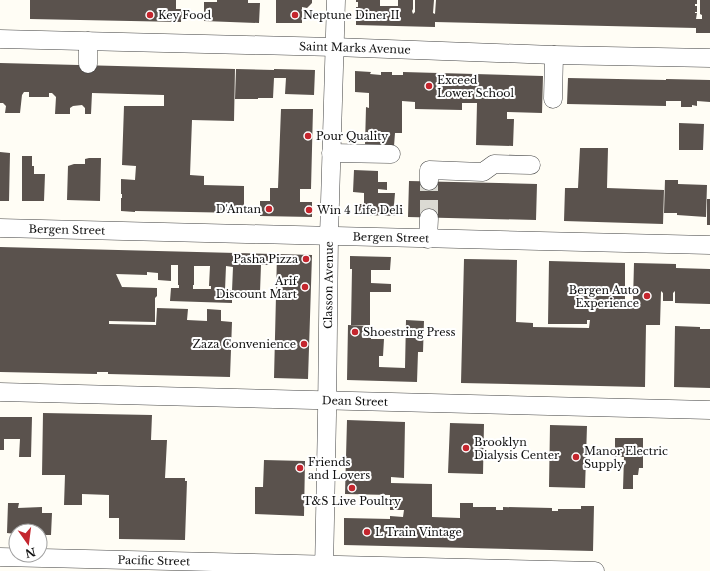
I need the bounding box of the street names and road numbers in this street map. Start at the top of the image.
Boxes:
street label: Saint Marks Avenue [299,39,411,57]
street label: Bergen Street [28,222,106,238]
street label: Bergen Street [352,229,430,245]
street label: Classon Avenue [321,241,336,329]
street label: Dean Street [322,393,389,409]
street label: Pacific Street [117,553,191,568]

